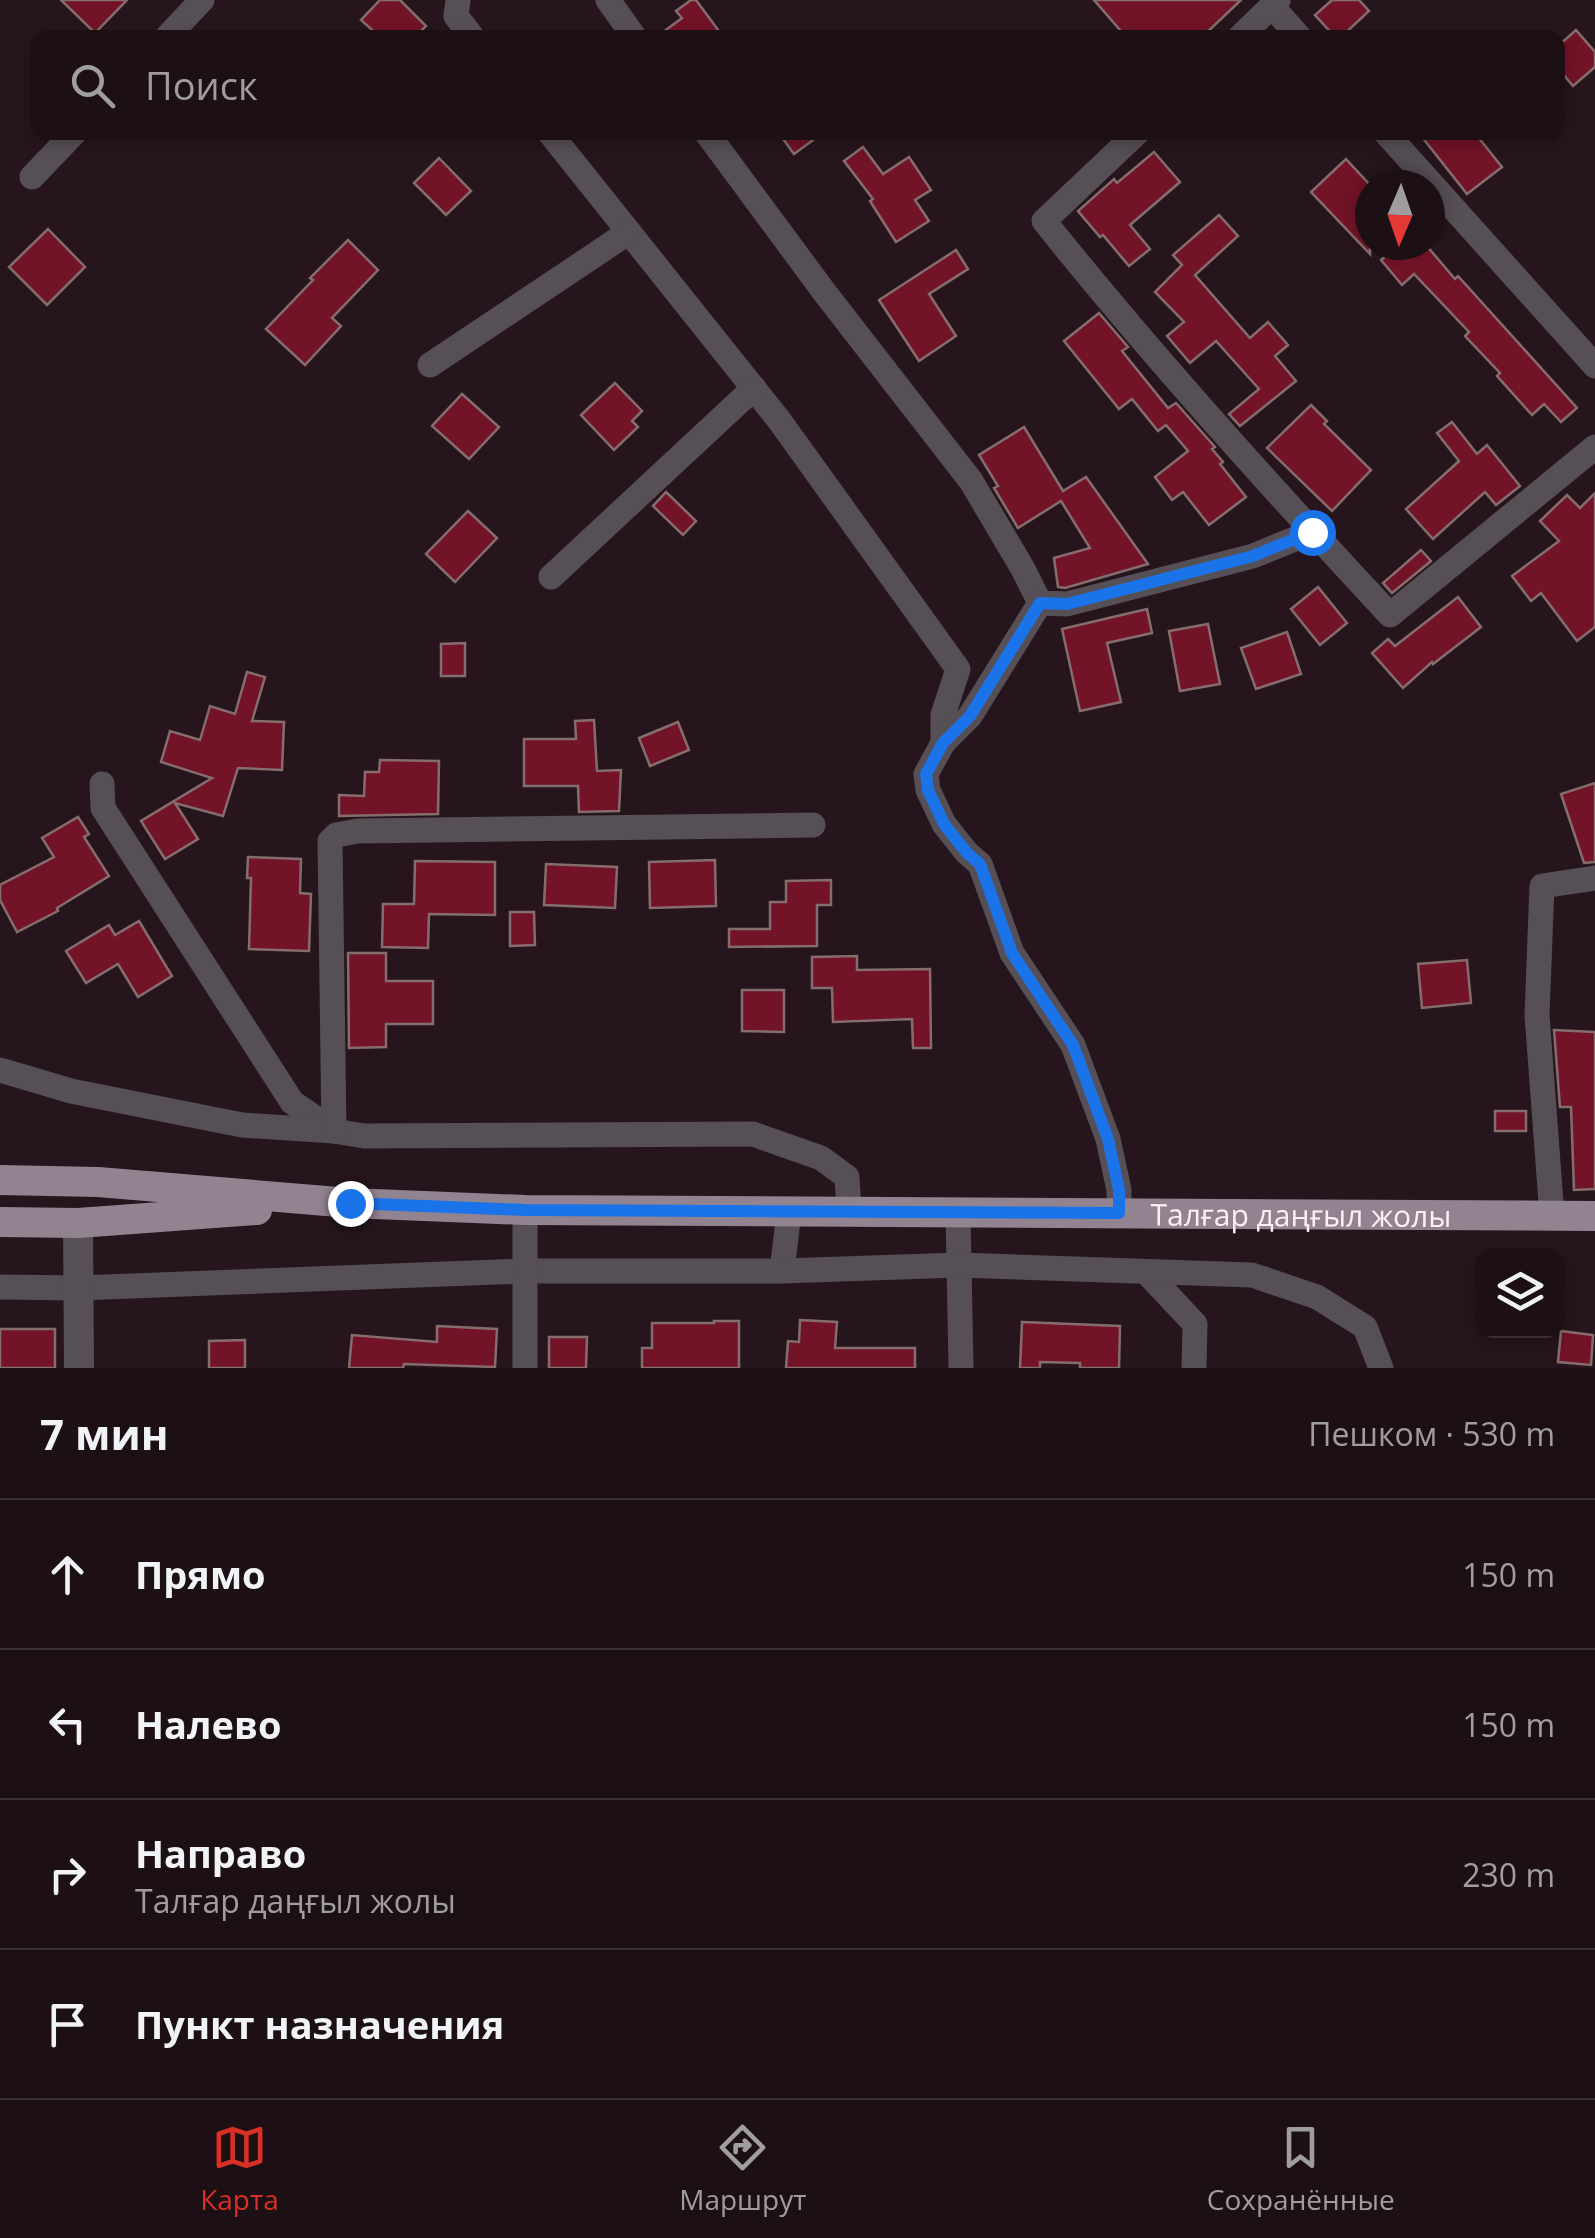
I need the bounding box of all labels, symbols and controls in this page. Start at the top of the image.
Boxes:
search box [30,30,1565,140]
icon: search [65,58,120,113]
text: Поиск [145,59,258,111]
north arrow [1355,170,1445,260]
route start [1290,510,1336,556]
route end [328,1181,374,1227]
street label: Талғар даңғыл жолы [1150,1193,1452,1236]
map controls [1475,1248,1565,1338]
button: layers [1475,1248,1565,1338]
text: 7 мин [40,1405,168,1462]
text: Пешком · 530 m [1308,1412,1555,1455]
icon: ahead [40,1547,95,1602]
text: Прямо [135,1548,266,1600]
text: 150 m [1462,1553,1555,1596]
icon: left [40,1697,95,1752]
text: Налево [135,1698,281,1750]
text: 150 m [1462,1703,1555,1746]
text: Направо [135,1827,306,1879]
icon: right [40,1847,95,1902]
text: 230 m [1462,1853,1555,1896]
text: Талғар даңғыл жолы [135,1879,456,1922]
icon: arrive [40,1997,95,2052]
text: Пункт назначения [135,1998,504,2050]
tab: Карта [200,2120,279,2218]
tab: Маршрут [679,2120,806,2218]
tab: Сохранённые [1207,2120,1395,2218]

